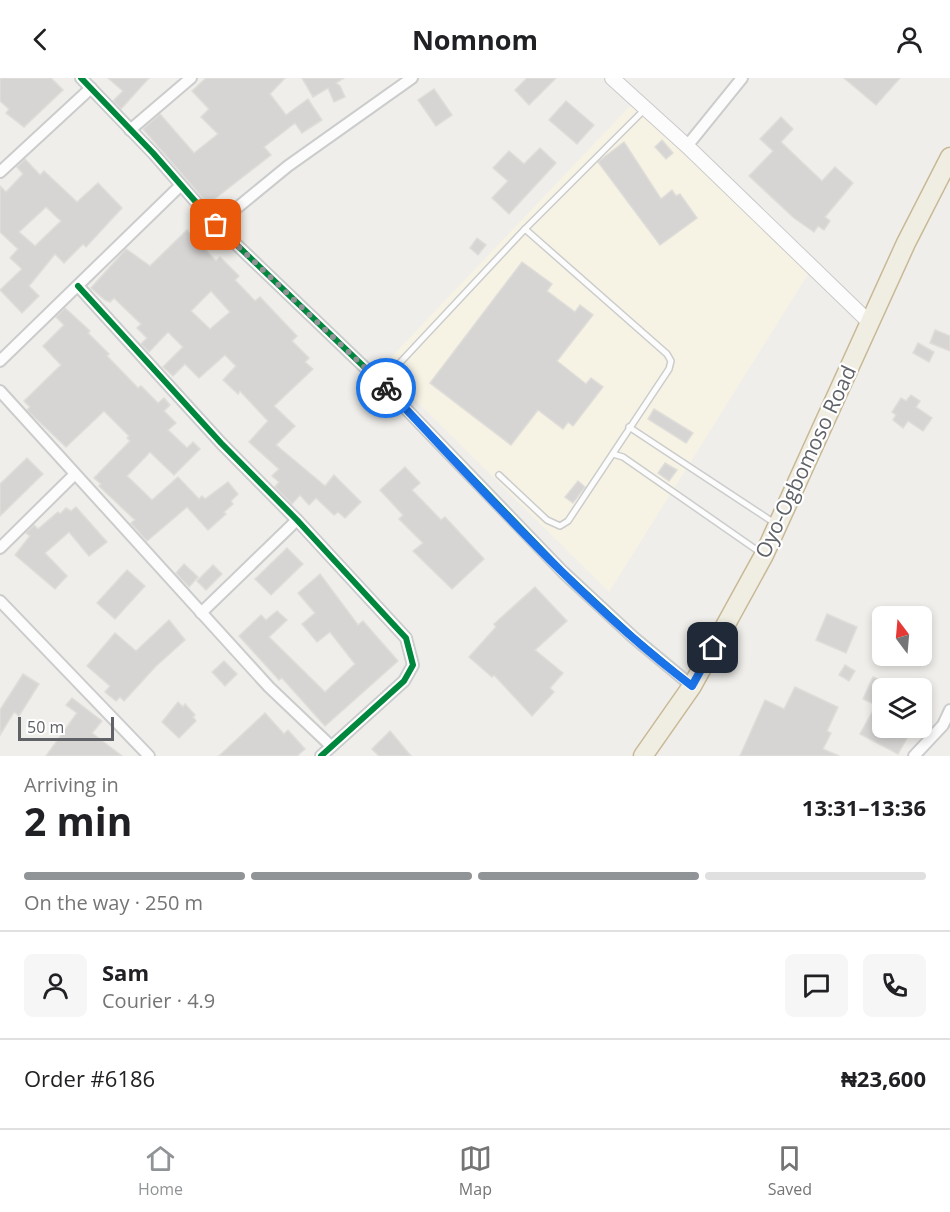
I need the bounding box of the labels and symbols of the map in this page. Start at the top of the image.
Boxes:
pin [190,199,241,250]
courier [356,358,416,418]
street label: Oyo-Ogbomoso Road [748,361,862,563]
north arrow [872,606,932,666]
pin [687,622,738,673]
scale bar [18,714,114,742]

